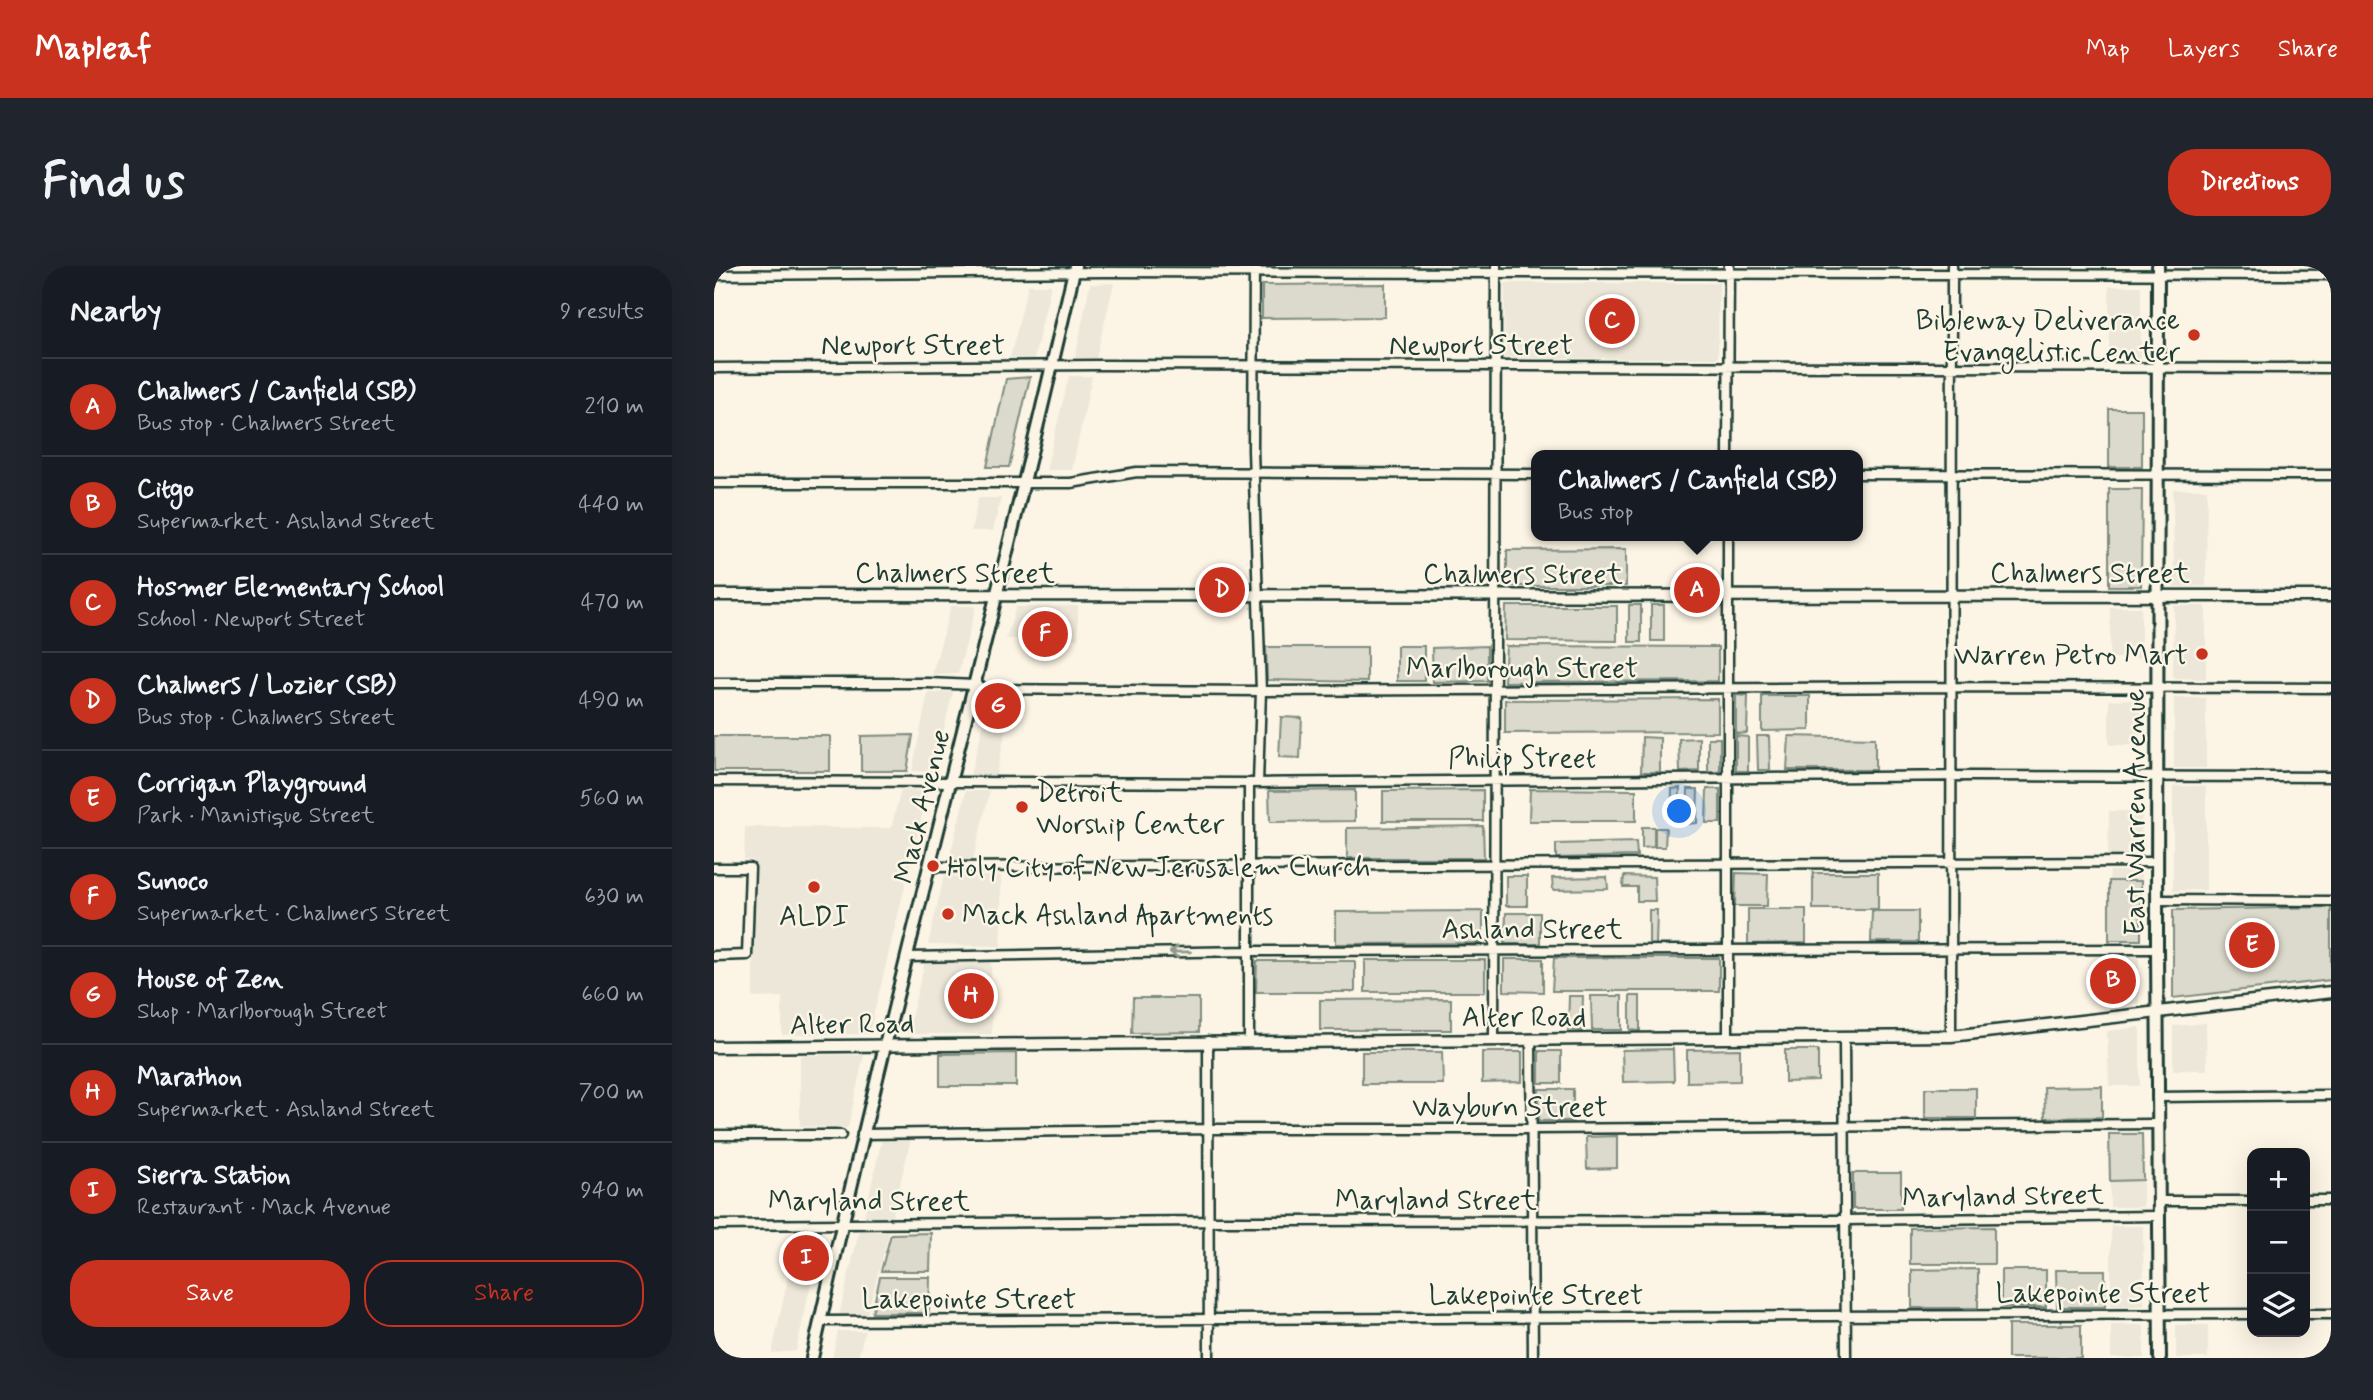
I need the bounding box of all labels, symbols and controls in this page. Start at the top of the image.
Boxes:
text: Mapleaf [35,27,151,71]
text: Map [2086,34,2130,65]
text: Layers [2168,34,2240,65]
text: Share [2278,34,2338,65]
button: Directions [2168,149,2331,216]
text: Find us [42,150,185,215]
text: Nearby [70,292,161,331]
pin: C [1589,295,1635,347]
text: 9 results [560,297,644,327]
place label: Bibleway Deliverance Evangelistic Center [1916,303,2180,374]
marker: Bibleway Deliverance Evangelistic Center [2186,327,2202,343]
street label: Newport Street [821,328,1005,365]
street label: Newport Street [1389,328,1573,365]
text: Chalmers / Canfield (SB) [137,375,416,409]
text: A [85,392,101,422]
text: 210 m [584,392,644,422]
text: Bus stop · Chalmers Street [137,409,395,439]
popup [1531,450,1863,541]
text: Chalmers / Canfield (SB) [1558,464,1836,498]
text: Citgo [137,473,194,507]
text: B [86,490,100,520]
text: 440 m [578,490,644,520]
text: Bus stop [1558,498,1634,528]
text: Supermarket · Ashland Street [137,507,435,537]
street label: Chalmers Street [855,556,1055,593]
street label: Chalmers Street [1990,556,2190,593]
street label: Chalmers Street [1423,557,1623,594]
pin: D [1199,564,1245,616]
pin: A [1674,564,1720,616]
text: Hosmer Elementary School [137,571,444,605]
text: C [85,588,101,618]
text: 470 m [581,588,644,618]
text: School · Newport Street [137,605,365,635]
pin: F [1022,608,1068,660]
place label: Warren Petro Mart [1955,638,2188,675]
marker: Warren Petro Mart [2194,646,2210,662]
street label: Marlborough Street [1406,651,1638,688]
text: Chalmers / Lozier (SB) [137,669,396,703]
pin: G [975,680,1021,732]
text: D [85,686,101,716]
text: 490 m [579,686,644,716]
street label: East Warren Avenue [2118,689,2155,935]
text: Bus stop · Chalmers Street [137,703,395,733]
street label: Mack Avenue [886,726,960,888]
street label: Philip Street [1448,741,1596,778]
text: Corrigan Playground [137,767,367,801]
place label: Detroit Worship Center [1036,775,1225,844]
text: E [86,784,100,814]
text: 560 m [579,784,644,814]
your location [1662,794,1696,828]
marker: Detroit Worship Center [1014,799,1030,815]
text: Park · Manistique Street [137,801,375,831]
place label: Holy City of New Jerusalem Church [947,850,1370,887]
marker: Holy City of New Jerusalem Church [925,858,941,874]
text: Sunoco [137,865,208,899]
marker: ALDI [806,879,822,895]
text: F [87,882,99,912]
text: 630 m [584,882,644,912]
place label: Mack Ashland Apartments [962,898,1273,938]
text: Supermarket · Chalmers Street [137,899,450,929]
place label: ALDI [779,899,849,936]
marker: Mack Ashland Apartments [940,906,956,922]
street label: Ashland Street [1441,912,1623,949]
pin: E [2229,919,2275,971]
one-way arrow [1169,946,1192,959]
pin: B [2090,955,2136,1007]
text: House of Zen [137,963,283,997]
pin: H [948,970,994,1022]
text: G [85,980,101,1010]
text: 660 m [581,980,644,1010]
text: Shop · Marlborough Street [137,997,388,1027]
street label: Alter Road [1462,1000,1586,1037]
street label: Alter Road [789,1006,915,1045]
text: Marathon [137,1061,242,1095]
text: H [85,1078,101,1108]
text: 700 m [579,1078,644,1108]
street label: Wayburn Street [1412,1090,1608,1127]
text: Supermarket · Ashland Street [137,1095,435,1125]
map controls [2247,1148,2310,1337]
button: + [2247,1148,2310,1211]
text: Sierra Station [137,1159,291,1193]
text: I [87,1176,99,1206]
text: 940 m [580,1176,644,1206]
street label: Maryland Street [1902,1177,2105,1218]
street label: Maryland Street [1335,1183,1538,1220]
street label: Maryland Street [768,1184,971,1221]
text: Restaurant · Mack Avenue [137,1193,391,1223]
button: − [2247,1211,2310,1274]
pin: I [783,1232,829,1284]
button: Save [70,1260,350,1327]
button: Share [364,1260,644,1327]
button: layers [2247,1274,2310,1337]
street label: Lakepointe Street [1996,1276,2210,1313]
street label: Lakepointe Street [1429,1278,1643,1315]
street label: Lakepointe Street [862,1282,1076,1319]

